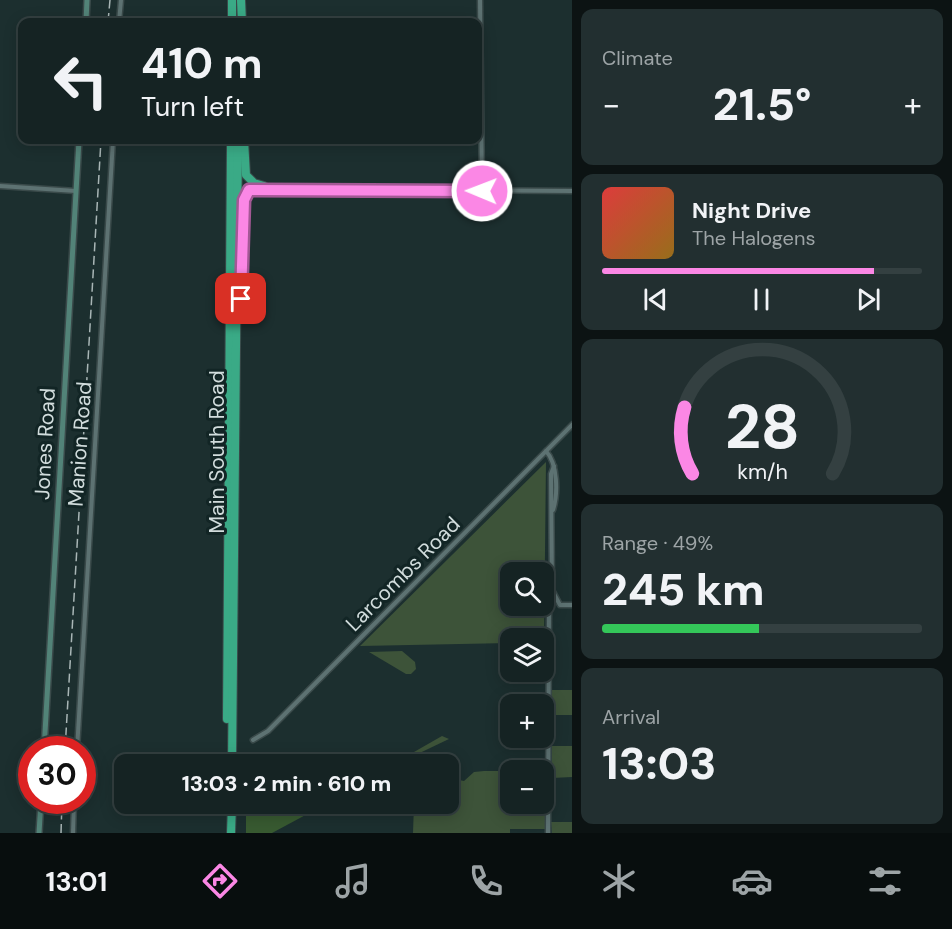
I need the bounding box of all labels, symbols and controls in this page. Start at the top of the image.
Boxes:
text: 410 m [141,36,263,91]
icon: left [42,42,120,120]
text: Climate [602,45,673,71]
text: 21.5° [713,75,811,134]
text: − [602,83,620,126]
text: + [904,83,922,126]
text: Turn left [141,89,244,124]
position arrow [450,159,514,223]
text: Night Drive [692,196,811,225]
text: The Halogens [692,225,815,251]
pin [215,273,266,324]
icon: arrive [224,282,257,315]
icon: previous [639,283,672,316]
icon: pause [745,283,778,316]
icon: next [852,283,885,316]
street label: Main South Road [203,370,231,534]
street label: Manion Road [62,381,98,507]
text: 28 [724,386,800,467]
street label: Jones Road [28,387,62,501]
text: km/h [737,458,787,486]
street label: Larcombs Road [340,511,466,637]
text: Range · 49% [602,530,713,556]
text: 245 km [602,560,765,619]
map controls [500,562,554,814]
button: search [500,562,554,616]
button: layers [500,628,554,682]
button: + [500,694,554,748]
text: Arrival [602,704,660,730]
text: 13:03 [602,734,716,793]
speed limit sign: 30 [18,736,96,814]
button: − [500,760,554,814]
text: 13:03 · 2 min · 610 m [182,769,391,798]
icon: directions [199,860,241,902]
icon: music [332,860,374,902]
icon: phone [465,860,507,902]
icon: climate [598,860,640,902]
icon: car [731,860,773,902]
icon: filters [864,860,906,902]
text: 13:01 [46,864,107,899]

